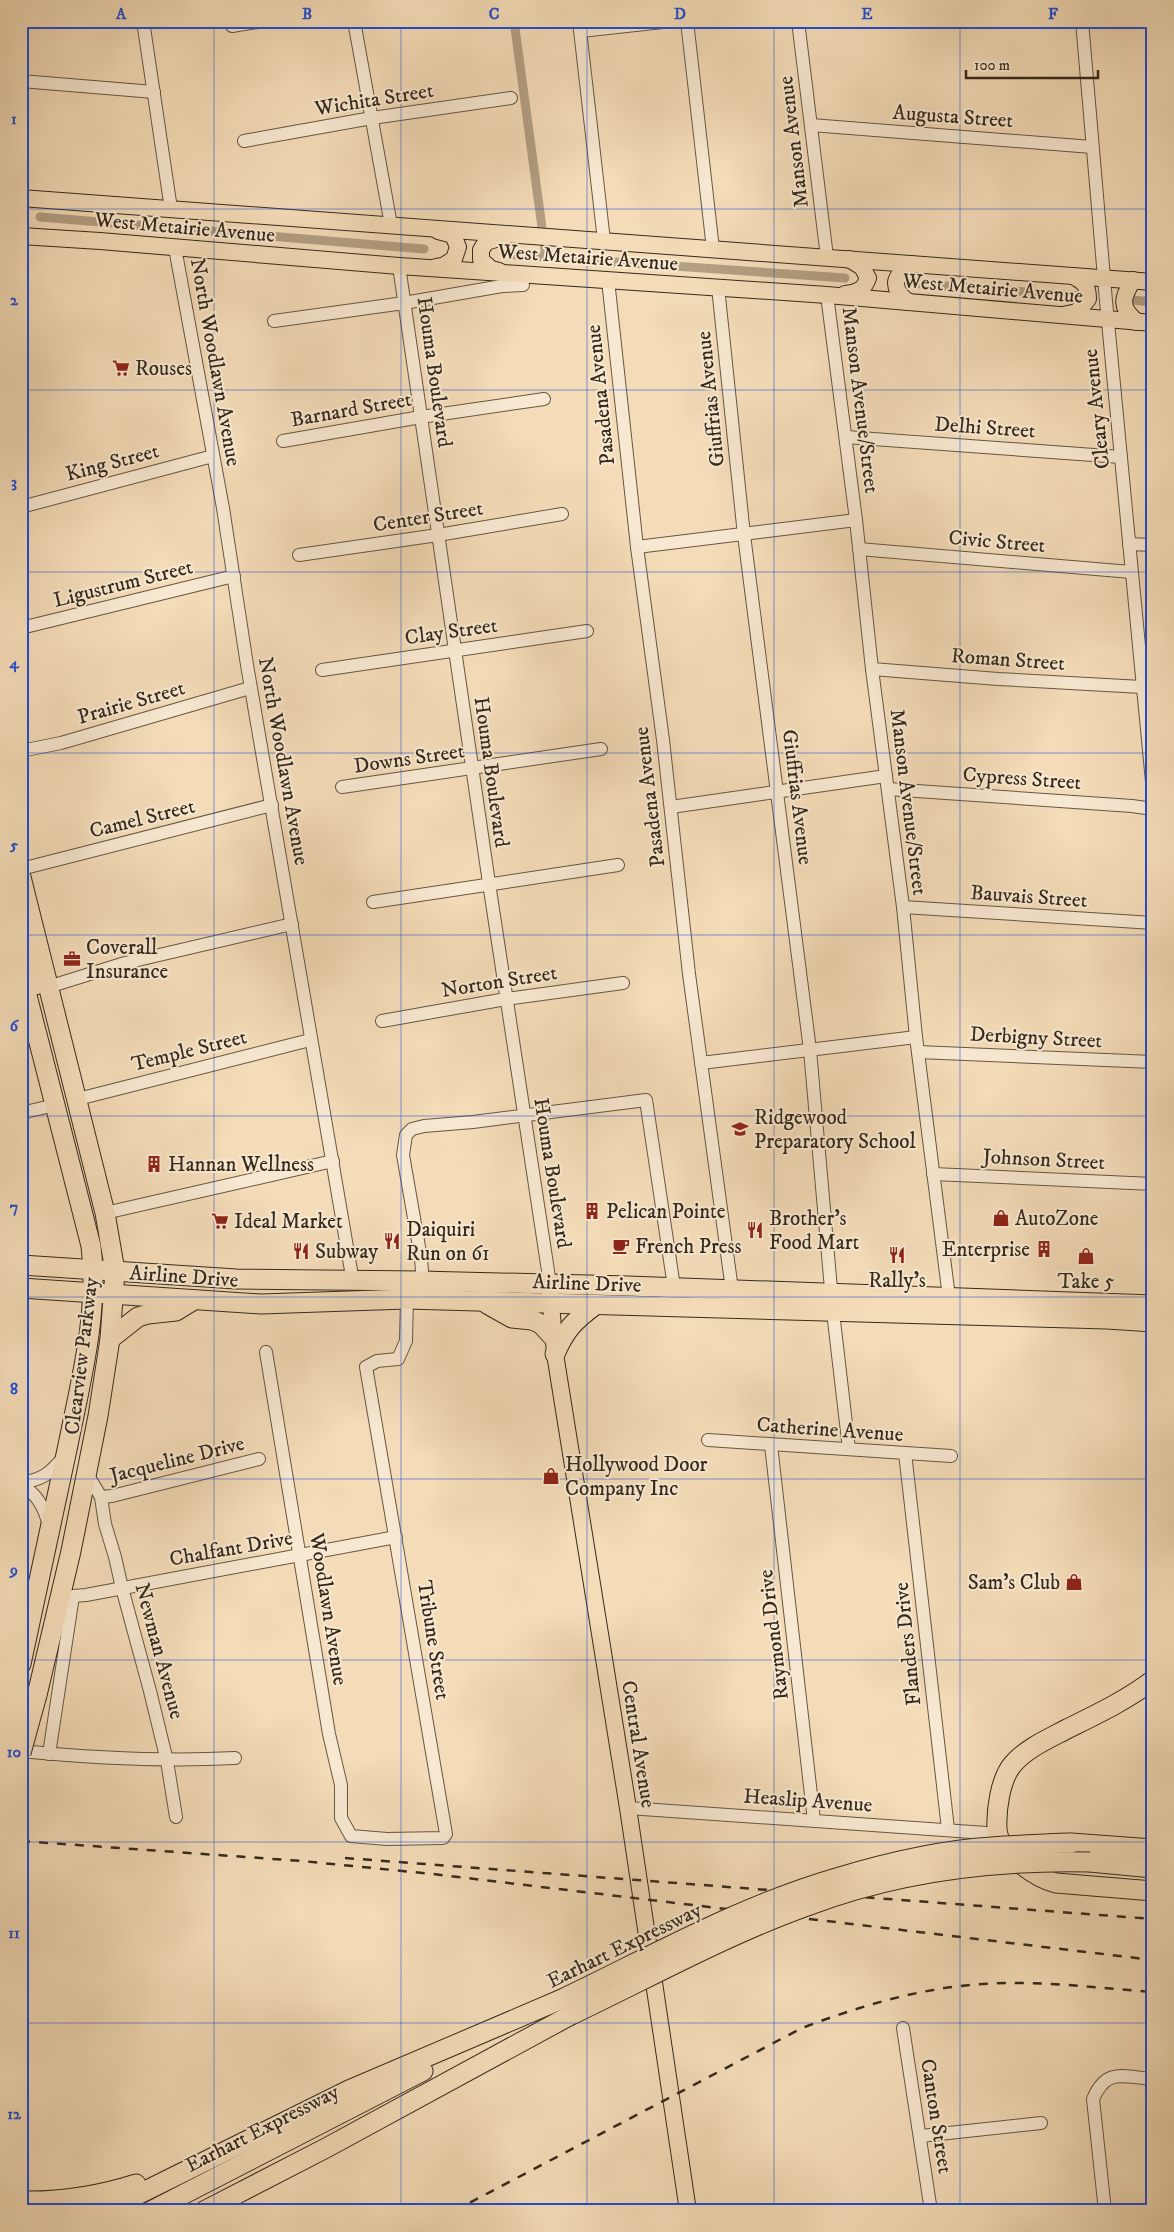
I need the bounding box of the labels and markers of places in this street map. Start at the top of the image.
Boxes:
place label: Rouses [135,356,192,382]
supermarket icon: Rouses [111,358,131,378]
place label: Coverall Insurance [86,935,168,985]
office icon: Coverall Insurance [62,949,82,969]
place label: Ridgewood Preparatory School [754,1105,916,1155]
school or university icon: Ridgewood Preparatory School [730,1119,750,1139]
place label: Hannan Wellness [168,1152,314,1178]
building icon: Hannan Wellness [144,1154,164,1174]
place label: Pelican Pointe [606,1199,726,1225]
building icon: Pelican Pointe [582,1201,602,1221]
place label: Brother's Food Mart [769,1206,860,1256]
place label: AutoZone [1015,1206,1099,1232]
shop icon: AutoZone [991,1208,1011,1228]
place label: Ideal Market [234,1209,343,1235]
supermarket icon: Ideal Market [210,1211,230,1231]
place label: Daiquiri Run on 61 [406,1217,490,1267]
restaurant icon: Brother's Food Mart [745,1220,765,1240]
restaurant icon: Daiquiri Run on 61 [382,1231,402,1251]
place label: French Press [635,1234,742,1260]
cafe icon: French Press [611,1236,631,1256]
place label: Enterprise [942,1237,1030,1263]
place label: Subway [315,1239,379,1265]
building icon: Enterprise [1034,1239,1054,1259]
restaurant icon: Subway [291,1241,311,1261]
restaurant icon: Rally's [887,1245,907,1265]
shop icon: Take 5 [1076,1246,1096,1266]
place label: Rally's [868,1268,926,1294]
place label: Take 5 [1058,1269,1114,1295]
place label: Hollywood Door Company Inc [565,1452,708,1502]
shop icon: Hollywood Door Company Inc [541,1466,561,1486]
place label: Sam's Club [968,1570,1060,1596]
shop icon: Sam's Club [1064,1572,1084,1592]

